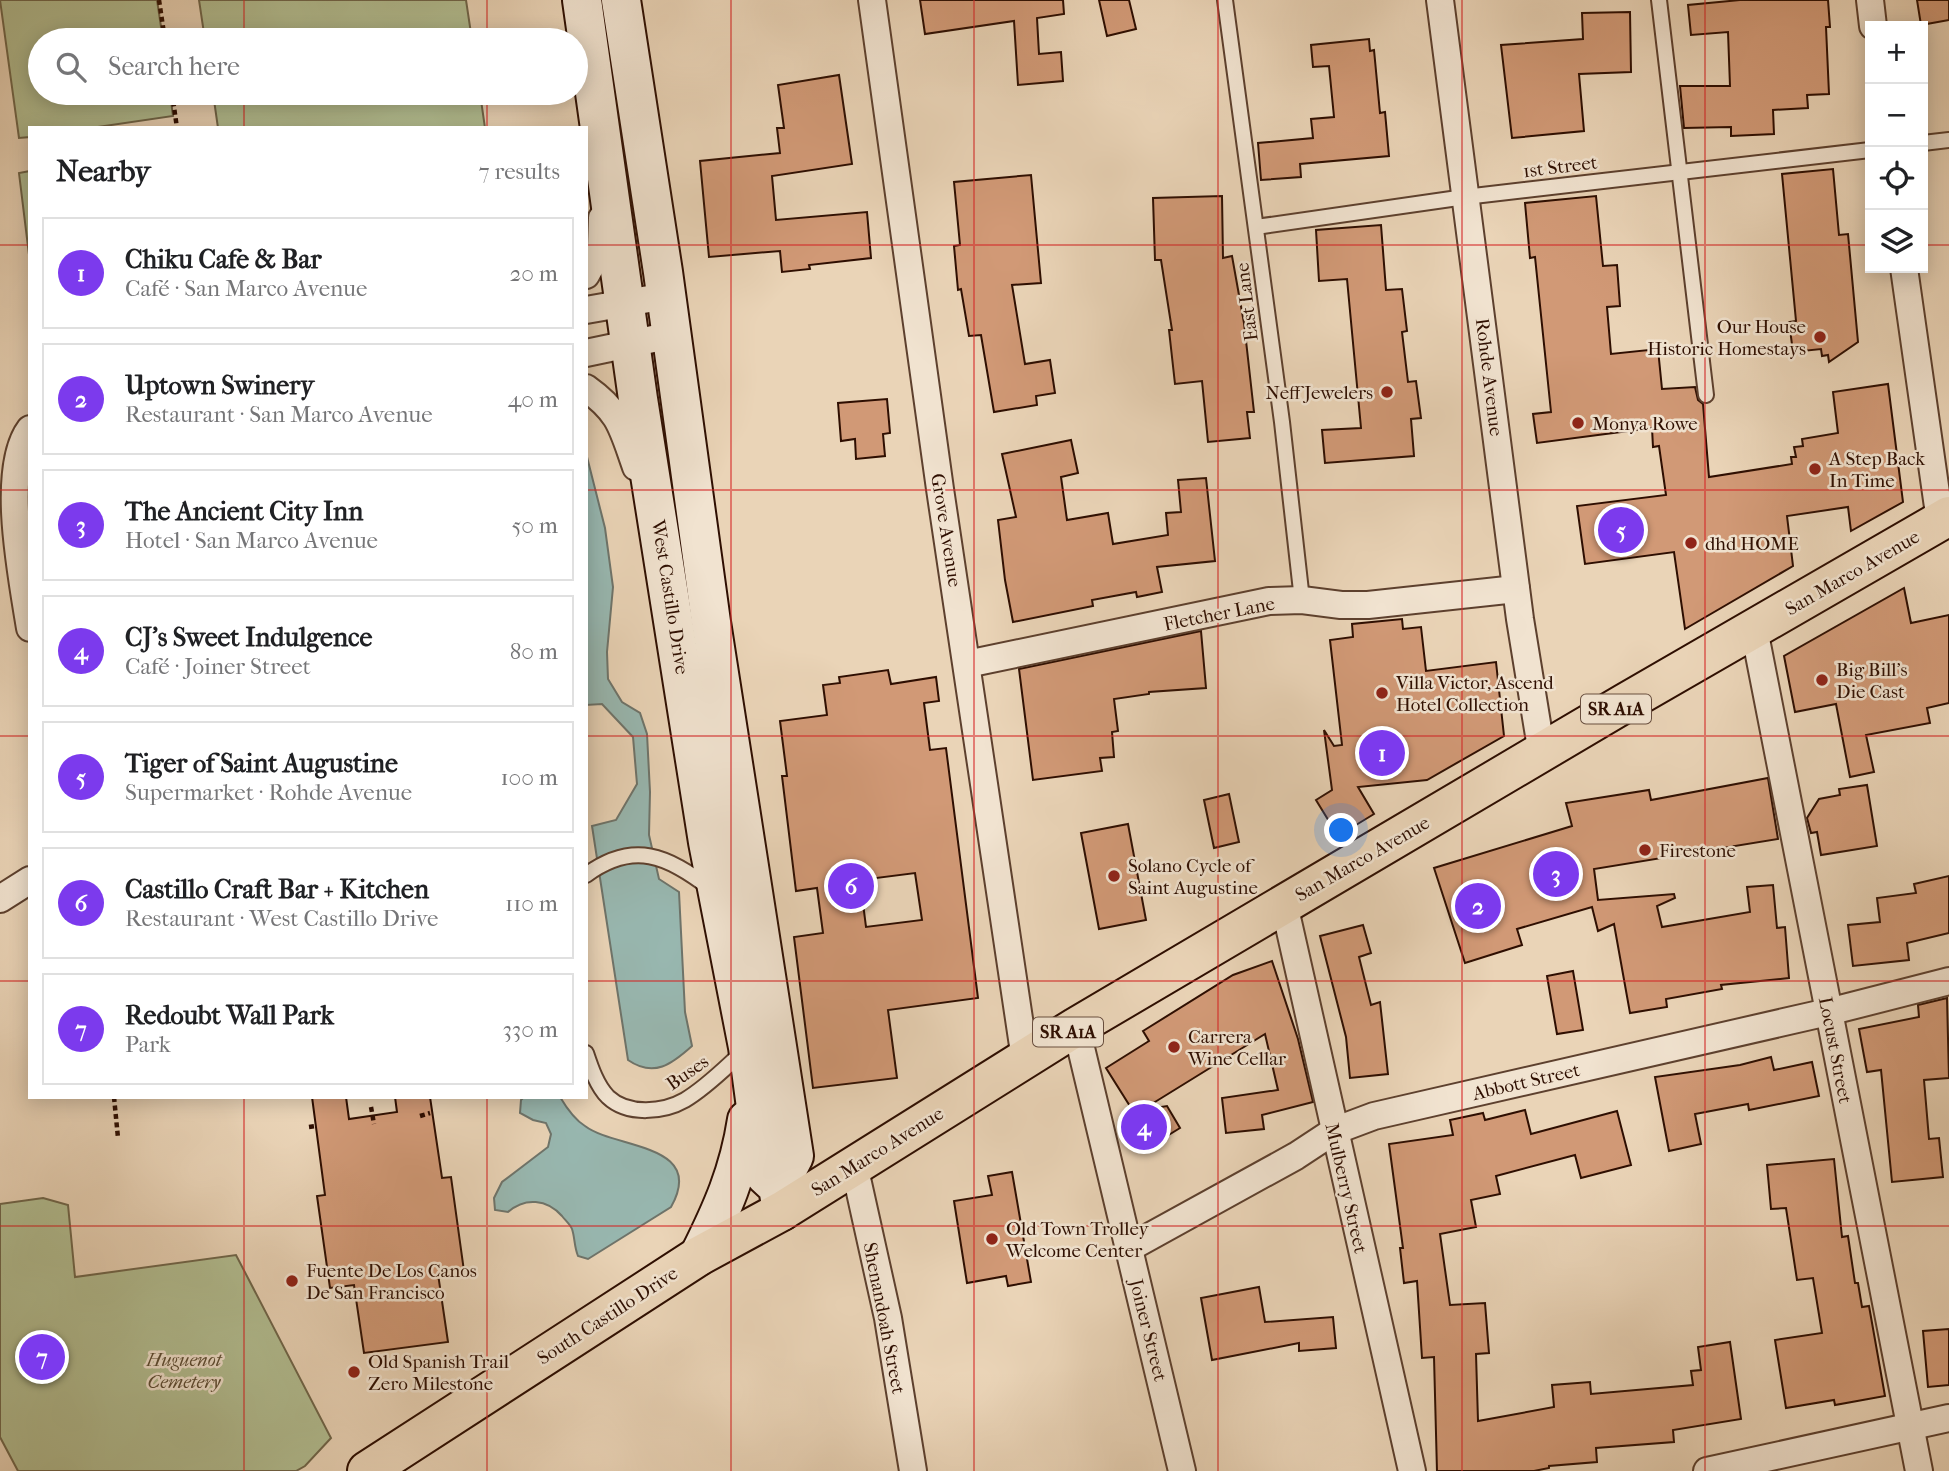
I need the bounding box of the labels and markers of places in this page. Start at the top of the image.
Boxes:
place label: Our House Historic Homestays [1647,316,1806,360]
marker: Our House Historic Homestays [1812,329,1828,345]
place label: Neff Jewelers [1266,382,1373,404]
marker: Neff Jewelers [1379,384,1395,400]
place label: Monya Rowe [1592,413,1698,435]
marker: Monya Rowe [1570,415,1586,431]
place label: A Step Back In Time [1828,448,1925,492]
marker: A Step Back In Time [1807,461,1823,477]
pin: 5 [1598,504,1644,556]
place label: dhd HOME [1705,533,1799,555]
marker: dhd HOME [1683,535,1699,551]
place label: Big Bill's Die Cast [1836,659,1908,703]
place label: Villa Victor, Ascend Hotel Collection [1395,672,1554,716]
marker: Big Bill's Die Cast [1814,672,1830,688]
marker: Villa Victor, Ascend Hotel Collection [1374,685,1390,701]
pin: 1 [1359,727,1405,779]
place label: Firestone [1659,840,1736,862]
marker: Firestone [1637,842,1653,858]
pin: 3 [1533,848,1579,900]
place label: Solano Cycle of Saint Augustine [1128,855,1258,899]
pin: 6 [828,860,874,912]
marker: Solano Cycle of Saint Augustine [1106,868,1122,884]
pin: 2 [1455,880,1501,932]
place label: Carrera Wine Cellar [1187,1026,1287,1070]
marker: Carrera Wine Cellar [1166,1039,1182,1055]
pin: 4 [1121,1101,1167,1153]
place label: Old Town Trolley Welcome Center [1005,1218,1150,1262]
marker: Old Town Trolley Welcome Center [984,1231,1000,1247]
place label: Fuente De Los Canos De San Francisco [306,1260,477,1304]
marker: Fuente De Los Canos De San Francisco [284,1273,300,1289]
pin: 7 [19,1331,65,1383]
place label: Old Spanish Trail Zero Milestone [368,1351,509,1395]
marker: Old Spanish Trail Zero Milestone [346,1364,362,1380]

